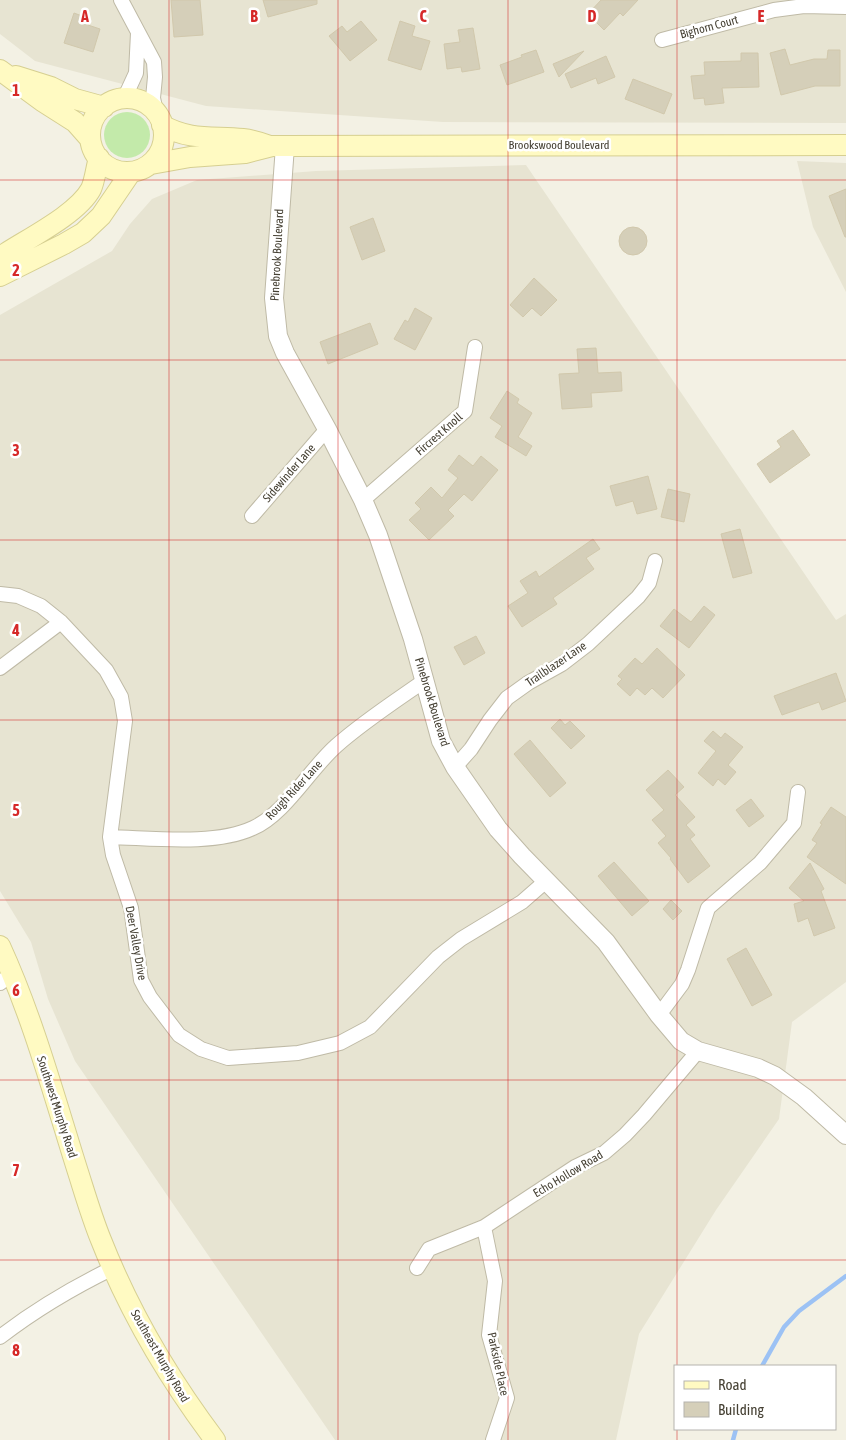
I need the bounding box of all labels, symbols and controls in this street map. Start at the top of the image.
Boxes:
text: A [80,7,89,25]
text: B [250,7,258,25]
text: C [419,7,427,25]
text: D [588,7,597,25]
text: E [758,7,765,25]
street label: Bighorn Court [678,12,740,41]
text: 1 [12,81,20,99]
street label: Brookswood Boulevard [509,138,609,152]
street label: Pinebrook Boulevard [268,209,286,301]
text: 2 [12,261,20,279]
street label: Fircrest Knoll [413,409,466,458]
text: 3 [12,441,20,459]
street label: Sidewinder Lane [260,441,318,505]
text: 4 [11,621,20,639]
street label: Trailblazer Lane [523,639,589,689]
street label: Pinebrook Boulevard [412,656,452,748]
street label: Rough Rider Lane [263,757,325,823]
text: 5 [12,801,20,819]
street label: Deer Valley Drive [123,905,149,981]
text: 6 [12,981,20,999]
street label: Southwest Murphy Road [34,1054,80,1160]
street label: Echo Hollow Road [531,1148,605,1200]
text: 7 [12,1161,20,1179]
street label: Southeast Murphy Road [128,1307,192,1405]
street label: Parkside Place [484,1331,512,1397]
text: 8 [12,1341,20,1359]
legend [674,1365,836,1430]
text: Road [718,1376,747,1393]
text: Building [718,1401,764,1418]

